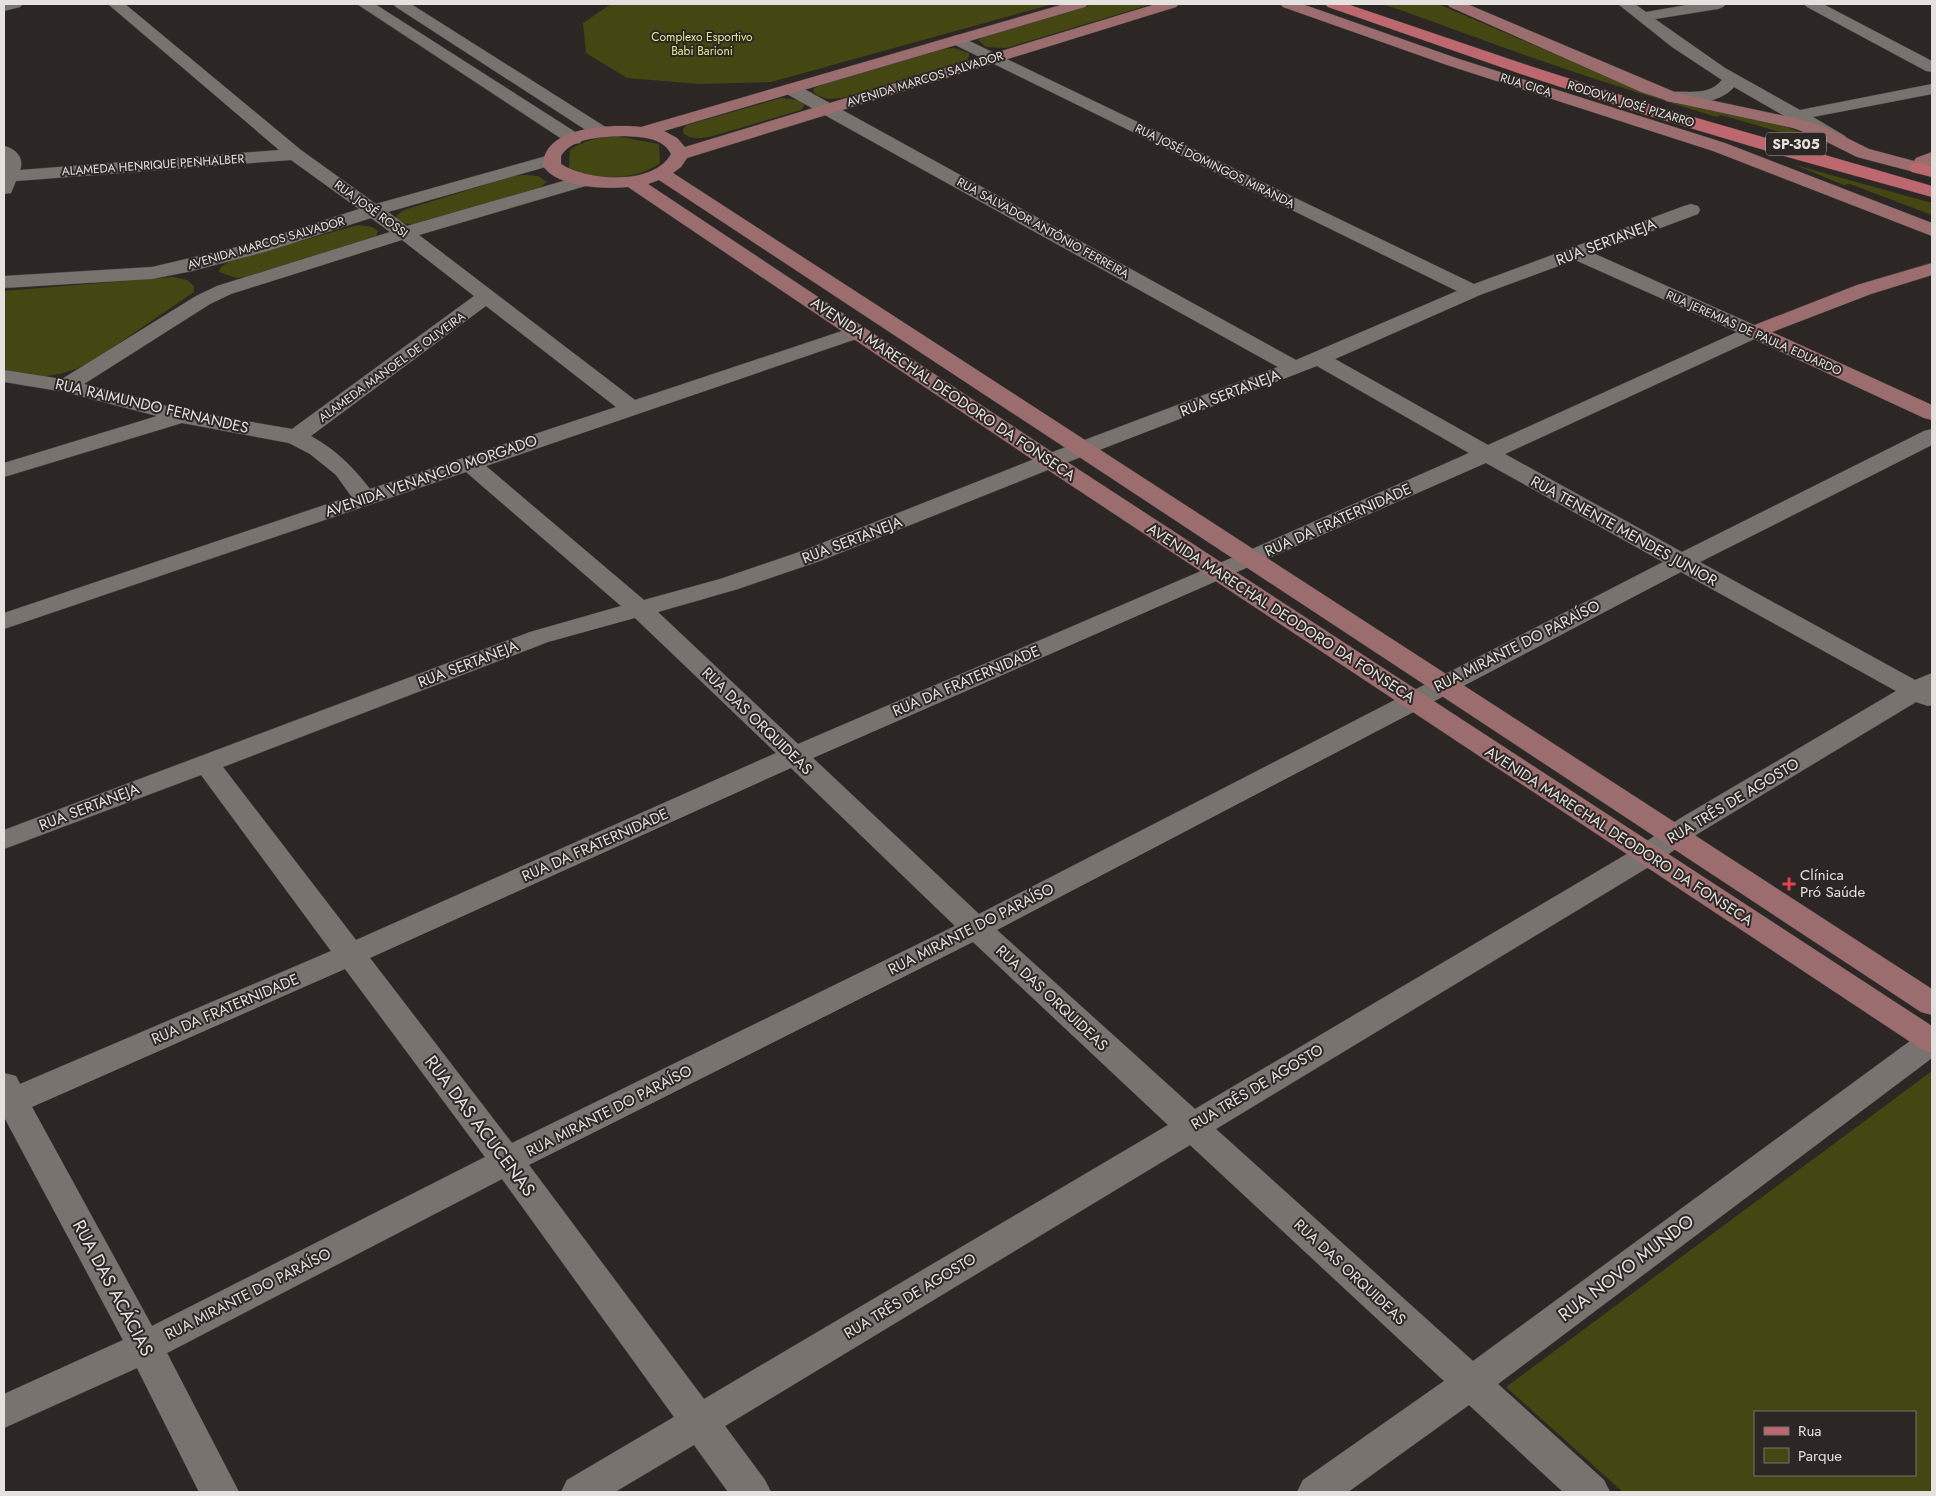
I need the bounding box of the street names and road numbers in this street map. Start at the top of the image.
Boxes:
street label: AVENIDA MARCOS SALVADOR [845,47,1006,111]
street label: RUA CICA [1498,69,1554,101]
street label: RODOVIA JOSÉ PIZARRO [1565,76,1697,132]
street label: RUA JOSÉ DOMINGOS MIRANDA [1132,119,1298,213]
road number: SP-305 [1766,132,1826,156]
street label: ALAMEDA HENRIQUE PENHALBER [61,150,245,180]
street label: RUA SALVADOR ANTÔNIO FERREIRA [954,173,1132,283]
street label: RUA JOSÉ ROSSI [330,176,412,242]
street label: AVENIDA MARCOS SALVADOR [185,212,347,274]
street label: RUA SERTANEJA [1553,213,1659,271]
street label: RUA JEREMIAS DE PAULA EDUARDO [1663,286,1845,380]
street label: AVENIDA MARECHAL DEODORO DA FONSECA [806,292,1080,486]
street label: ALAMEDA MANOEL DE OLIVEIRA [315,307,469,426]
street label: RUA SERTANEJA [1177,364,1283,422]
street label: RUA RAIMUNDO FERNANDES [53,373,251,439]
street label: AVENIDA VENANCIO MORGADO [322,429,540,523]
street label: RUA TENENTE MENDES JUNIOR [1527,470,1722,592]
street label: RUA DA FRATERNIDADE [1261,478,1415,562]
street label: RUA SERTANEJA [799,511,905,569]
street label: AVENIDA MARECHAL DEODORO DA FONSECA [1143,518,1419,708]
street label: RUA MIRANTE DO PARAÍSO [1430,595,1604,697]
street label: RUA SERTANEJA [415,635,521,693]
street label: RUA DA FRATERNIDADE [889,640,1043,722]
street label: RUA DAS ORQUIDEAS [697,662,817,780]
street label: AVENIDA MARECHAL DEODORO DA FONSECA [1481,741,1757,931]
street label: RUA TRÊS DE AGOSTO [1663,753,1803,849]
street label: RUA SERTANEJA [36,778,142,836]
street label: RUA DA FRATERNIDADE [518,803,672,887]
street label: RUA MIRANTE DO PARAÍSO [884,878,1058,980]
street label: RUA DAS ORQUIDEAS [991,940,1113,1056]
street label: RUA DA FRATERNIDADE [148,968,302,1050]
street label: RUA TRÊS DE AGOSTO [1187,1039,1327,1135]
street label: RUA DAS ACUCENAS [418,1050,542,1202]
street label: RUA MIRANTE DO PARAÍSO [522,1060,696,1162]
street label: RUA NOVO MUNDO [1553,1208,1699,1328]
street label: RUA DAS ORQUIDEAS [1289,1214,1411,1330]
street label: RUA DAS ACÁCIAS [66,1215,160,1361]
street label: RUA MIRANTE DO PARAÍSO [161,1243,335,1345]
street label: RUA TRÊS DE AGOSTO [840,1248,980,1344]

